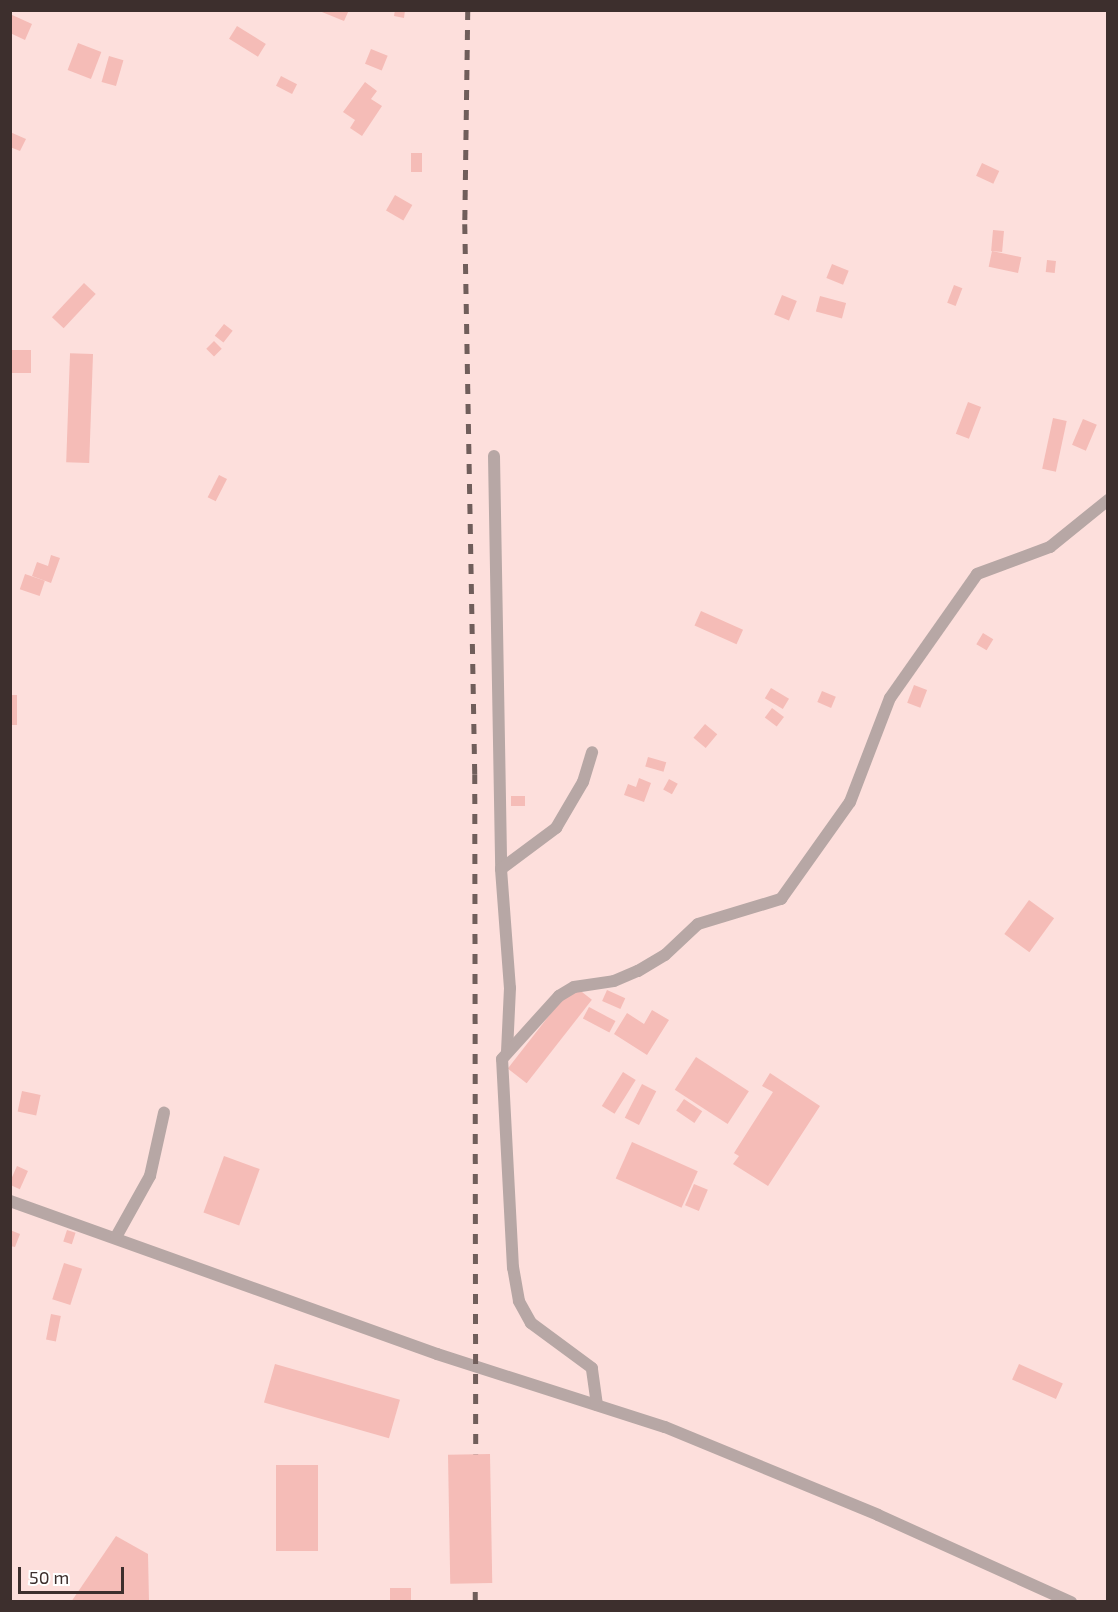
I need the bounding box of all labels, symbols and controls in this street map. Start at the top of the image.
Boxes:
scale bar [21,1555,128,1593]
text: 50 m [29,1566,69,1588]

